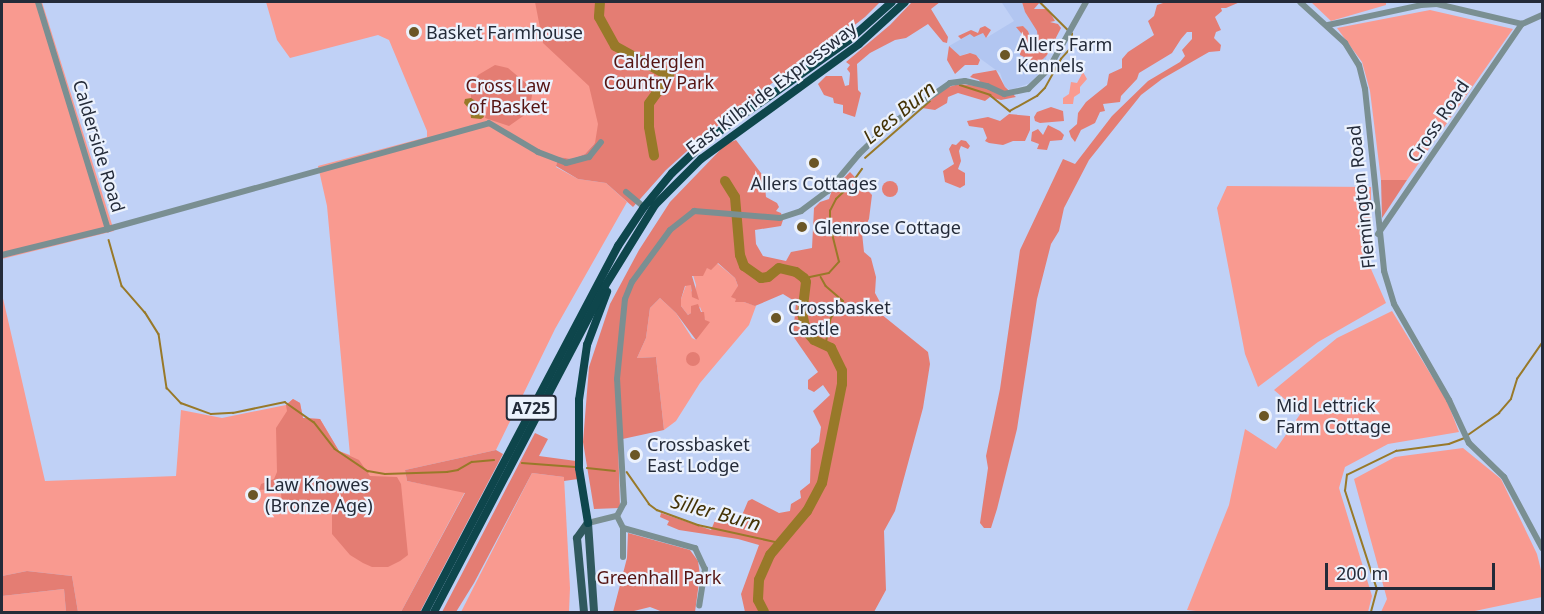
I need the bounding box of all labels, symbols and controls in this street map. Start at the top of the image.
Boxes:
street label: East Kilbride Expressway [681,17,861,159]
place label: Basket Farmhouse [426,21,583,43]
marker: Basket Farmhouse [407,25,421,39]
place label: Allers Farm Kennels [1017,34,1112,76]
marker: Allers Farm Kennels [998,48,1012,62]
park label: Calderglen Country Park [604,51,714,94]
park label: Cross Law of Basket [466,75,550,118]
water label: Lees Burn [858,75,940,149]
street label: Cross Road [1403,76,1473,166]
street label: Calderside Road [69,77,129,215]
street label: Flemington Road [1343,124,1379,270]
marker: Allers Cottages [807,156,821,170]
place label: Allers Cottages [751,172,877,194]
place label: Glenrose Cottage [814,216,961,238]
marker: Glenrose Cottage [795,220,809,234]
place label: Crossbasket Castle [788,297,891,340]
marker: Crossbasket Castle [769,311,783,325]
road number: A725 [506,395,556,421]
place label: Mid Lettrick Farm Cottage [1276,395,1391,438]
marker: Mid Lettrick Farm Cottage [1257,409,1271,423]
place label: Crossbasket East Lodge [647,434,750,476]
marker: Crossbasket East Lodge [628,448,642,462]
place label: Law Knowes (Bronze Age) [265,474,373,516]
marker: Law Knowes (Bronze Age) [246,488,260,502]
water label: Siller Burn [669,489,763,535]
scale bar [1328,551,1498,589]
text: 200 m [1336,561,1388,585]
park label: Greenhall Park [597,566,721,588]

